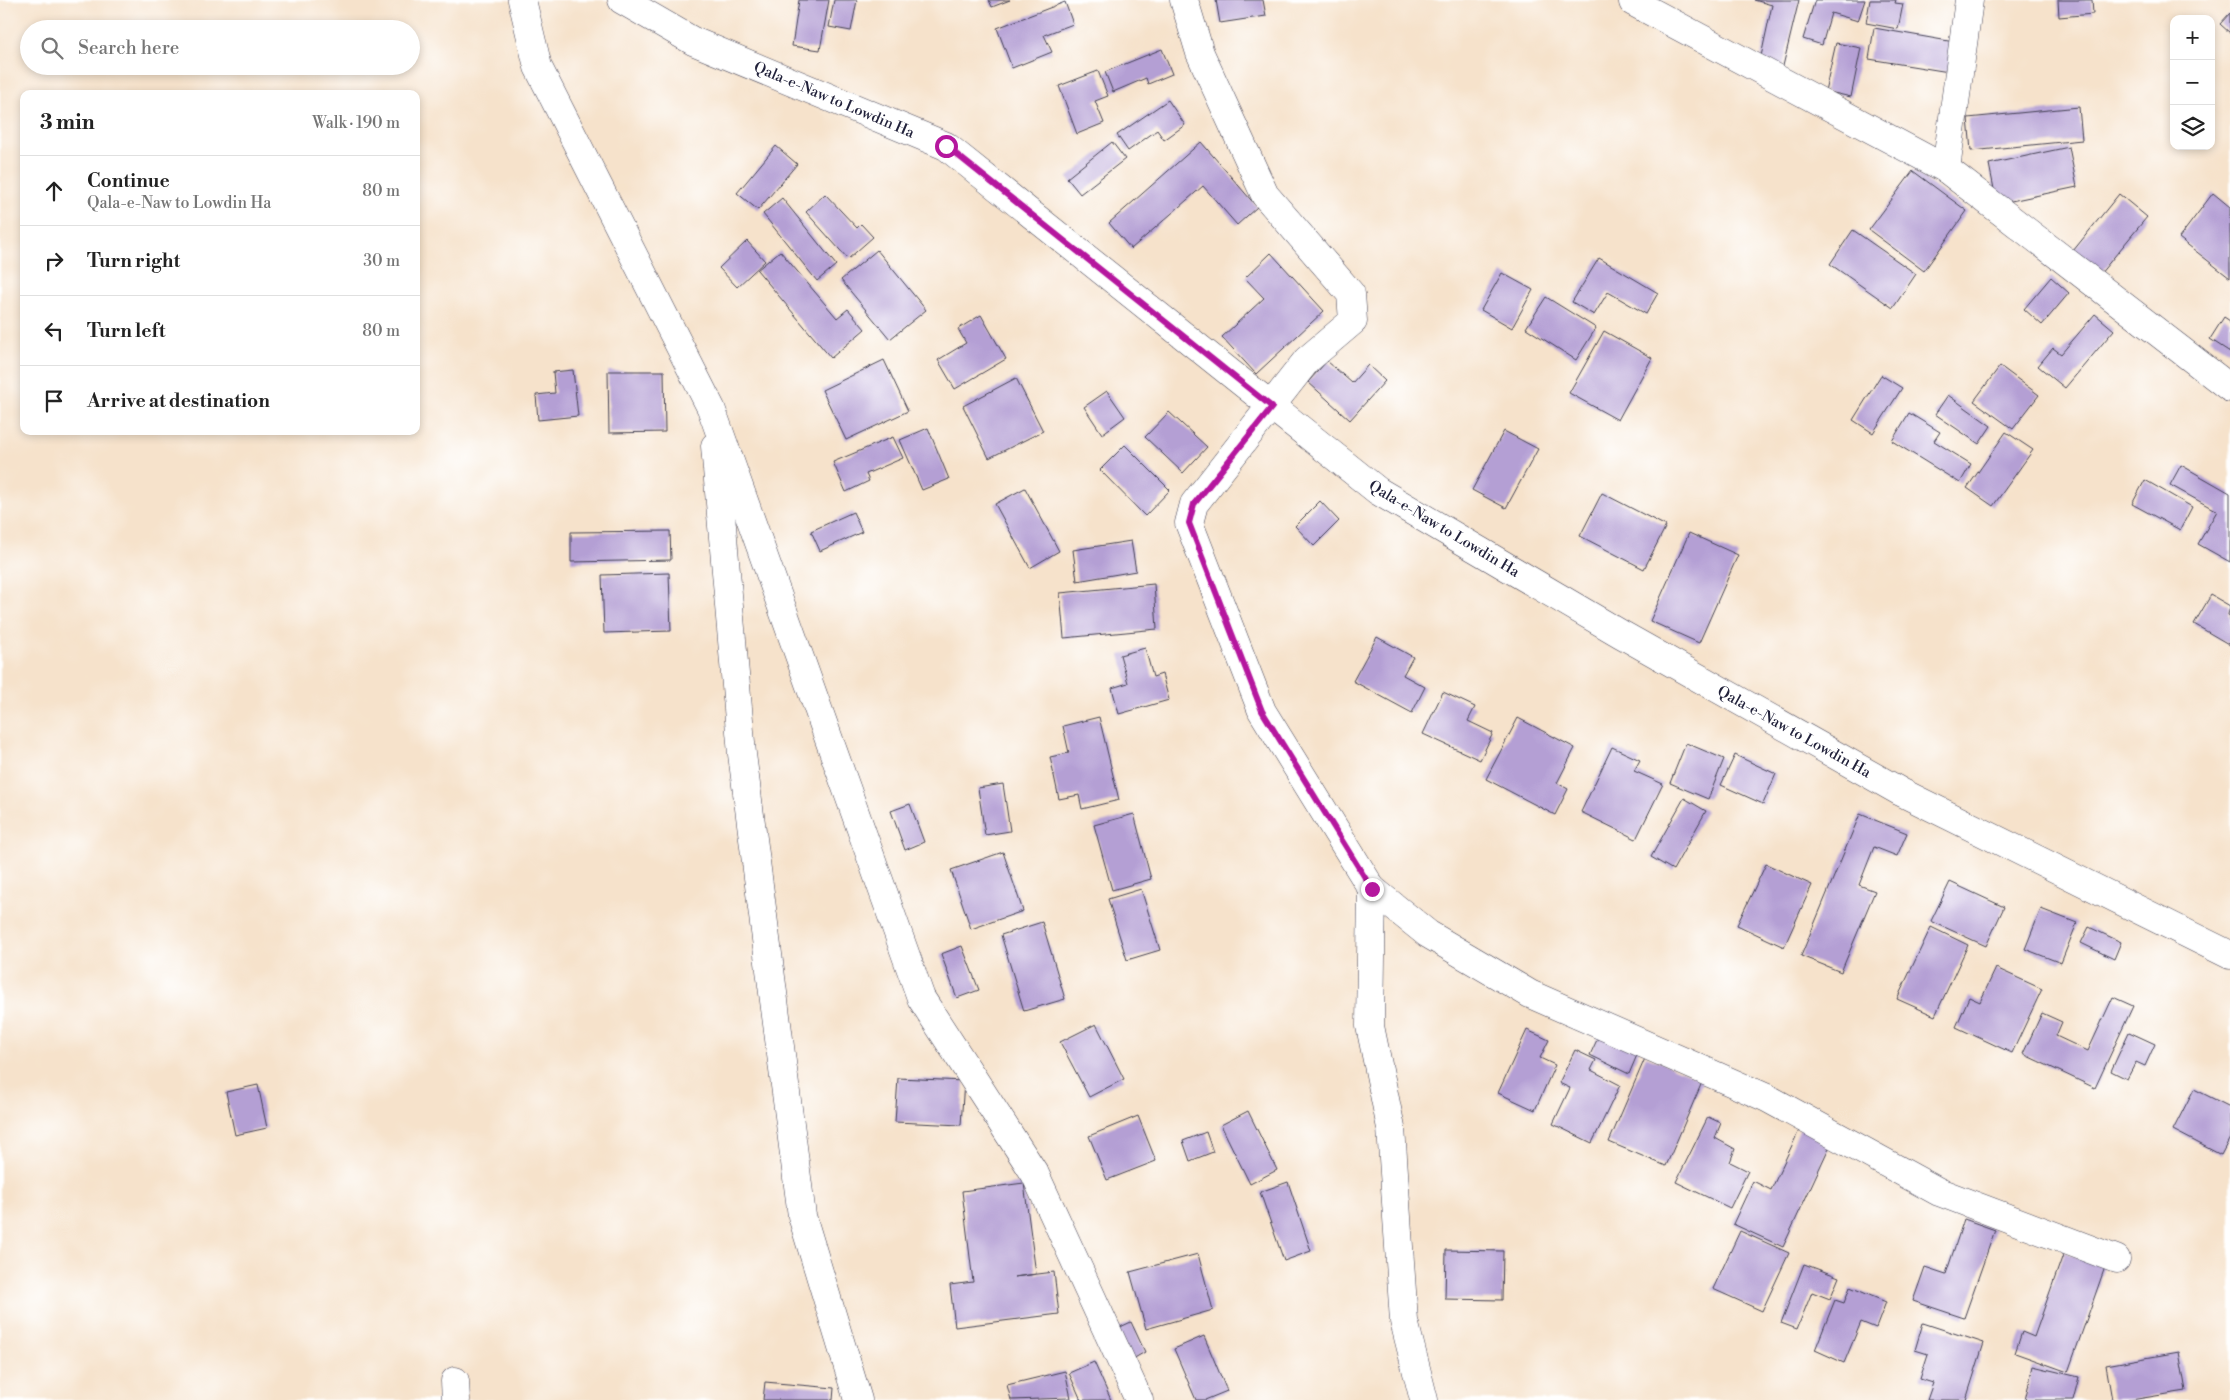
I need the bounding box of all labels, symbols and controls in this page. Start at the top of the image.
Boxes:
map controls [2170,15,2215,150]
button: + [2170,15,2215,60]
search box [20,20,420,75]
icon: search [38,34,66,62]
text: Search here [78,36,179,60]
street label: Qala-e-Naw to Lowdin Ha [751,57,918,143]
button: − [2170,60,2215,105]
button: layers [2170,105,2215,150]
text: 3 min [40,110,95,136]
text: Walk · 190 m [312,113,400,133]
route start [935,135,958,158]
text: Continue [87,169,170,193]
icon: ahead [40,177,68,205]
text: 80 m [362,181,400,201]
text: Qala-e-Naw to Lowdin Ha [87,193,271,213]
icon: right [40,247,68,275]
text: Turn right [87,249,180,273]
text: 30 m [363,251,400,271]
icon: left [40,317,68,345]
text: Turn left [87,319,166,343]
text: 80 m [362,321,400,341]
icon: arrive [40,387,68,415]
text: Arrive at destination [87,389,270,413]
street label: Qala-e-Naw to Lowdin Ha [1365,476,1523,582]
street label: Qala-e-Naw to Lowdin Ha [1714,682,1875,782]
route end [1361,878,1384,901]

